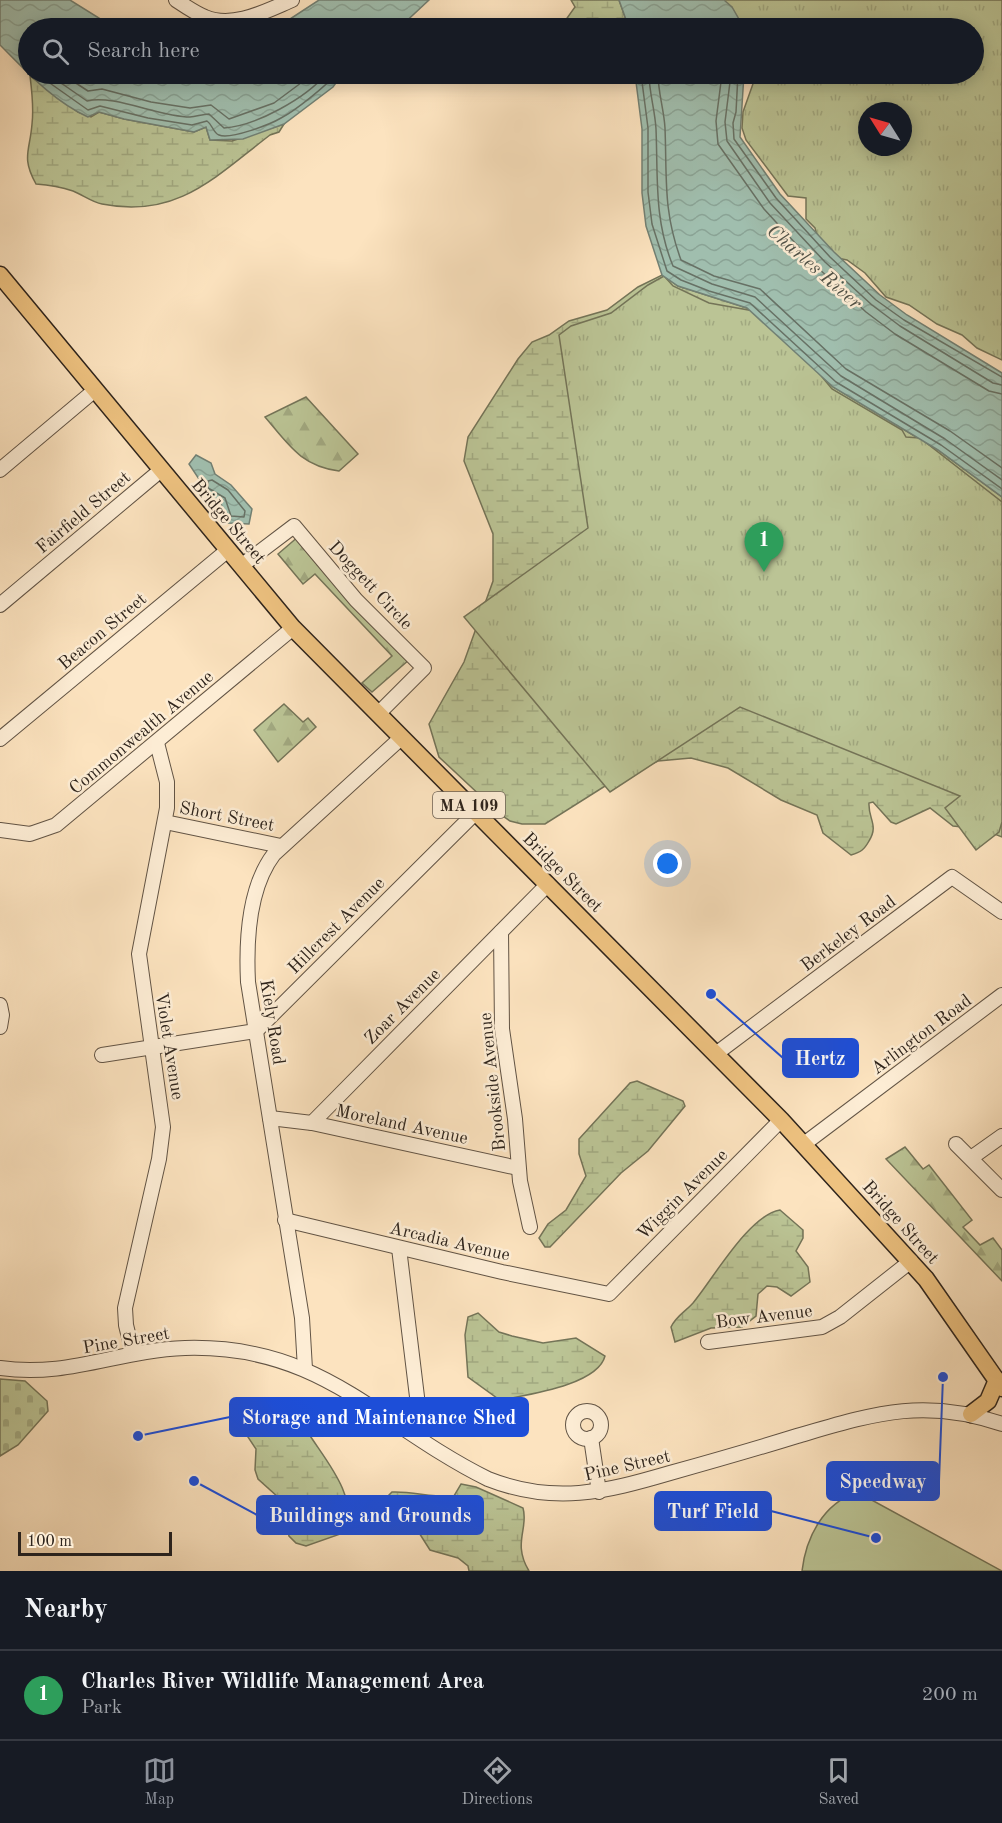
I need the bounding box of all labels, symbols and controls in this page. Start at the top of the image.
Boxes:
search box [18,18,984,84]
icon: search [39,35,72,68]
text: Search here [87,40,200,62]
north arrow [858,102,912,156]
water label: Charles River [762,221,865,314]
street label: Fairfield Street [33,468,134,557]
street label: Bridge Street [188,476,269,568]
pin: 1 [744,522,783,572]
street label: Doggett Circle [325,538,416,633]
street label: Beacon Street [55,590,150,674]
street label: Commonwealth Avenue [66,667,217,798]
road number: MA 109 [433,792,505,818]
street label: Short Street [178,799,276,835]
street label: Bridge Street [519,829,606,916]
your location [653,849,682,878]
street label: Hillcrest Avenue [285,874,389,978]
street label: Berkeley Road [798,892,899,975]
street label: Zoar Avenue [361,965,444,1048]
street label: Kiely Road [256,978,288,1066]
street label: Violet Avenue [152,991,186,1101]
street label: Arlington Road [868,991,975,1078]
street label: Brookside Avenue [477,1012,509,1152]
callout: Hertz [783,1039,858,1077]
text: Hertz [794,1050,846,1070]
street label: Moreland Avenue [334,1102,470,1148]
street label: Wiggin Avenue [634,1146,731,1243]
street label: Bridge Street [859,1178,942,1268]
street label: Arcadia Avenue [388,1219,512,1265]
street label: Bow Avenue [715,1302,813,1332]
street label: Pine Street [81,1324,171,1357]
callout: Storage and Maintenance Shed [230,1398,528,1436]
text: Storage and Maintenance Shed [242,1409,517,1429]
street label: Pine Street [582,1447,672,1485]
callout: Speedway [827,1462,939,1500]
text: Speedway [839,1473,927,1493]
callout: Turf Field [655,1492,771,1530]
callout: Buildings and Grounds [257,1496,483,1534]
text: Turf Field [667,1503,759,1523]
text: Buildings and Grounds [269,1507,471,1527]
scale bar [18,1529,172,1556]
text: 100 m [27,1534,72,1550]
text: Nearby [24,1597,108,1623]
text: Charles River Wildlife Management Area [81,1671,484,1693]
text: 1 [38,1685,49,1705]
text: 200 m [922,1685,978,1705]
text: Park [81,1698,122,1718]
tab: Map [143,1754,176,1810]
tab: Directions [462,1754,533,1810]
tab: Saved [818,1754,859,1810]

